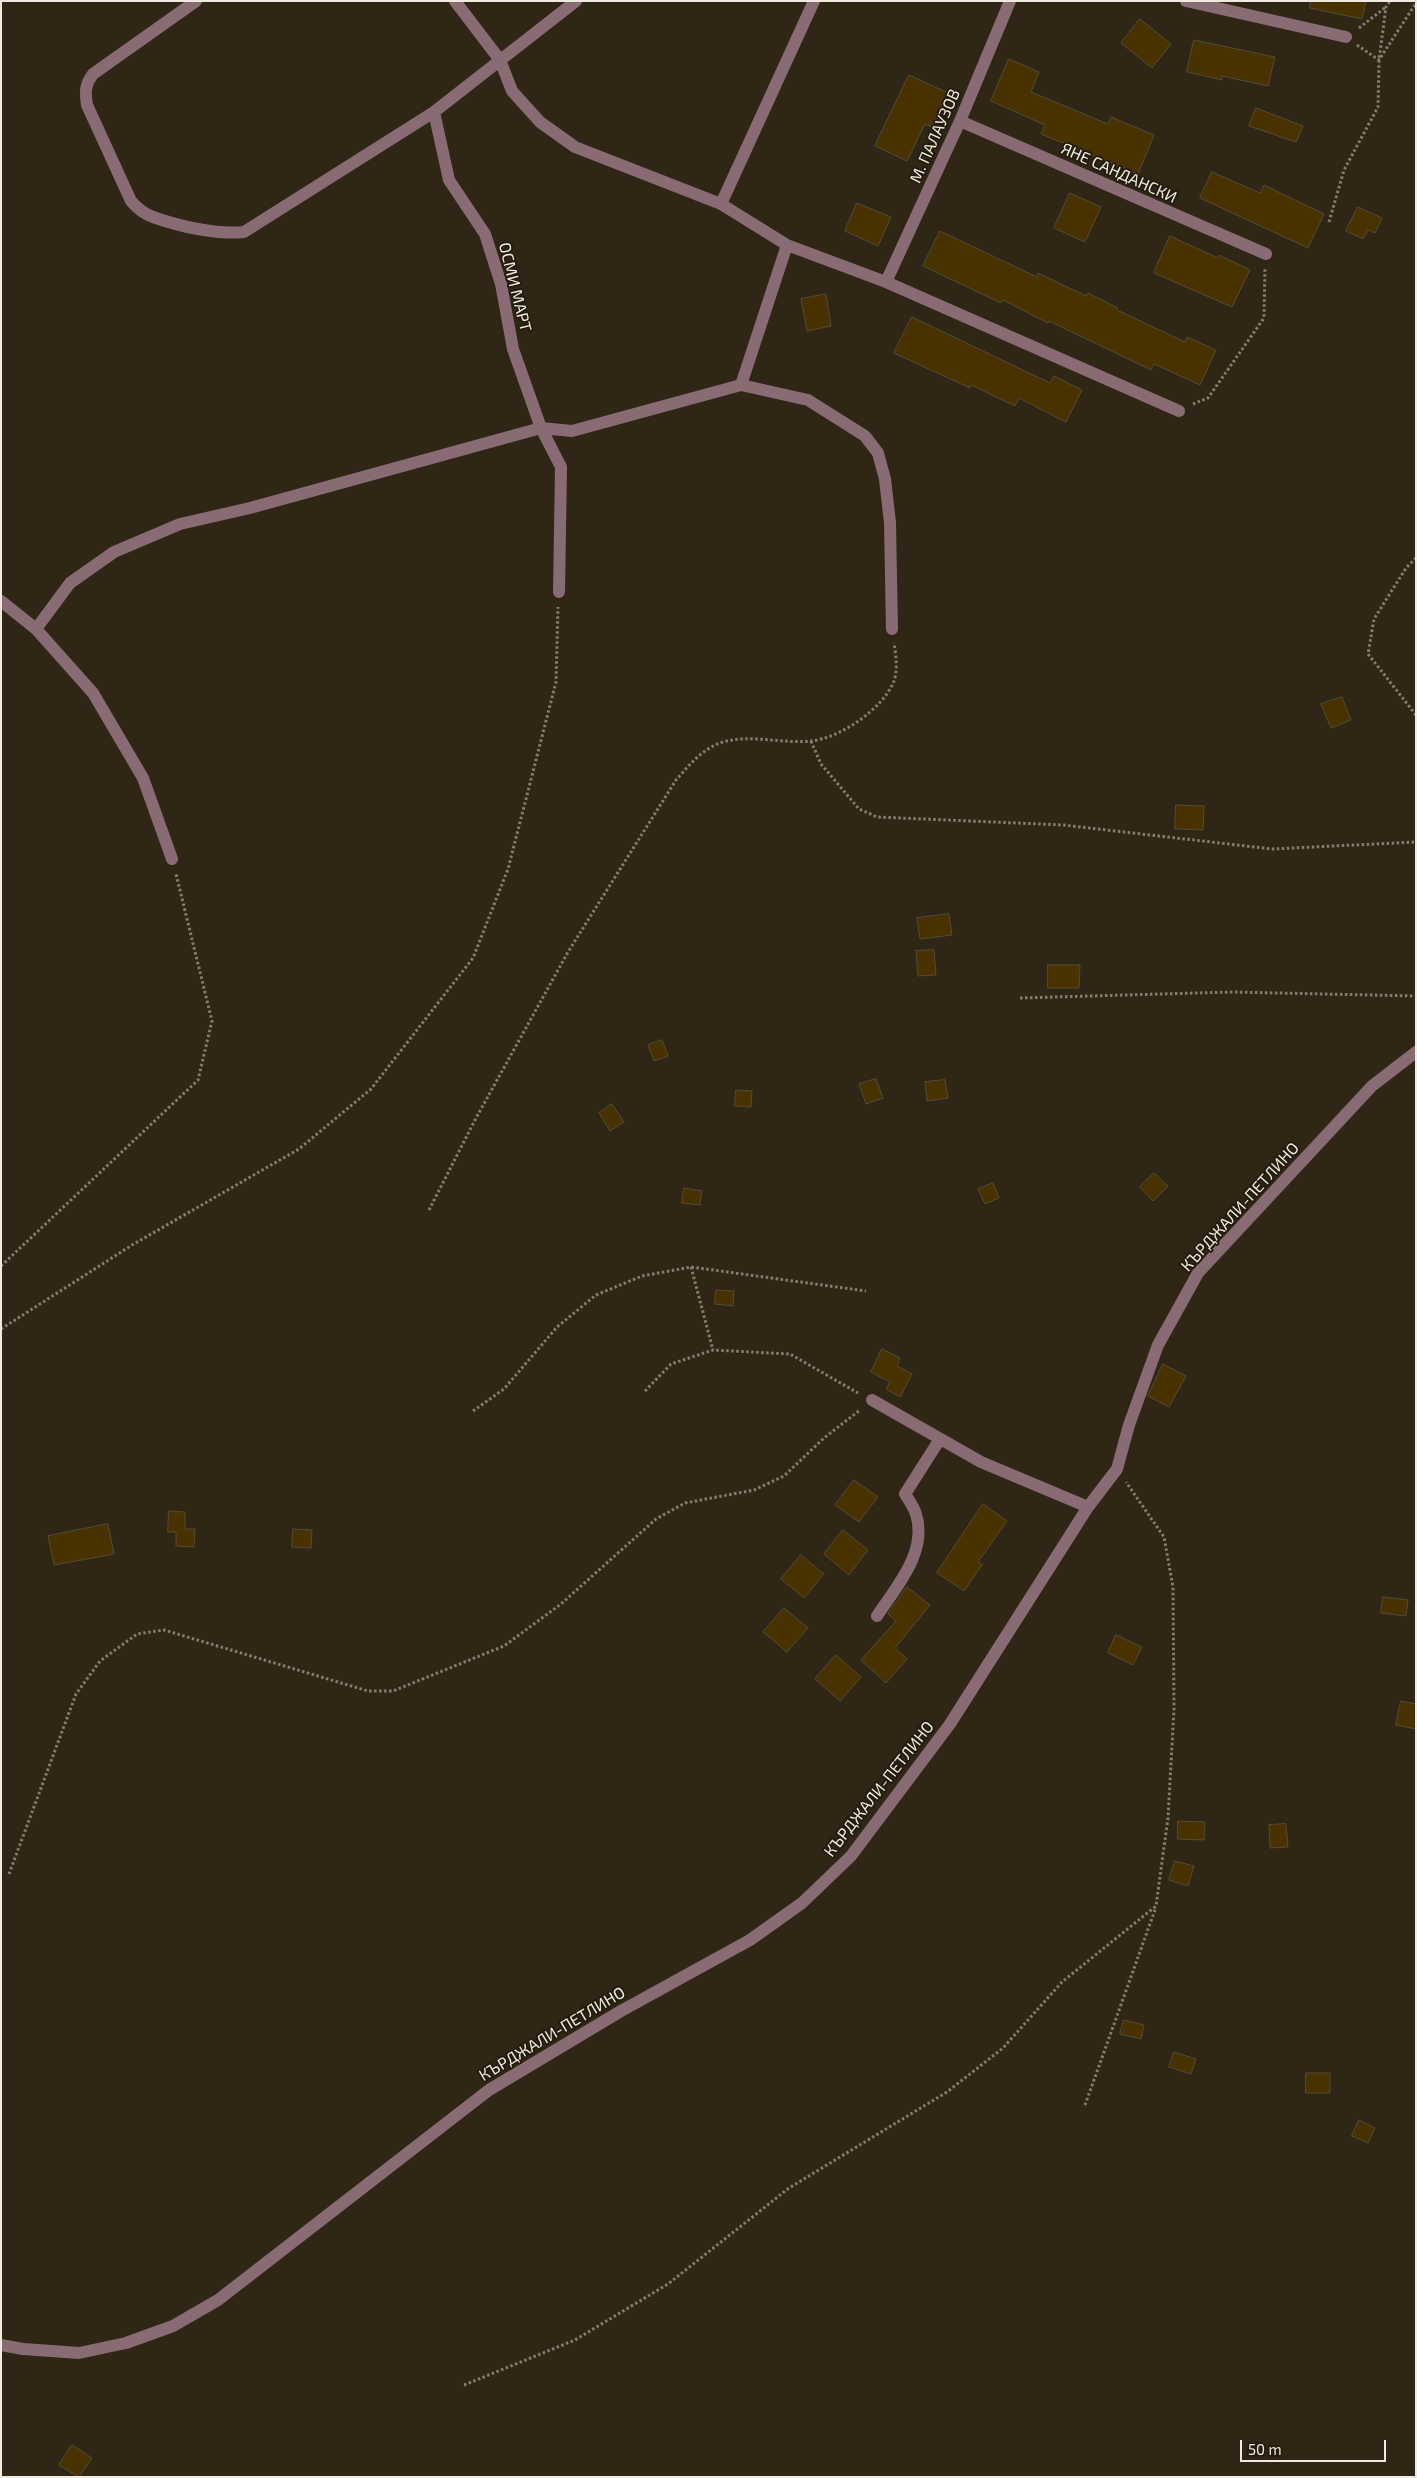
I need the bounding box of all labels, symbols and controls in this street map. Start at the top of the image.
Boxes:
street label: М. ПАЛАУЗОВ [906,86,964,186]
street label: ЯНЕ САНДАНСКИ [1058,139,1180,207]
street label: ОСМИ МАРТ [495,240,535,334]
street label: КЪРДЖАЛИ-ПЕТЛИНО [1177,1139,1303,1275]
street label: КЪРДЖАЛИ-ПЕТЛИНО [820,1717,938,1861]
street label: КЪРДЖАЛИ-ПЕТЛИНО [475,1983,629,2085]
scale bar [1242,2430,1388,2462]
text: 50 m [1248,2440,1282,2458]

